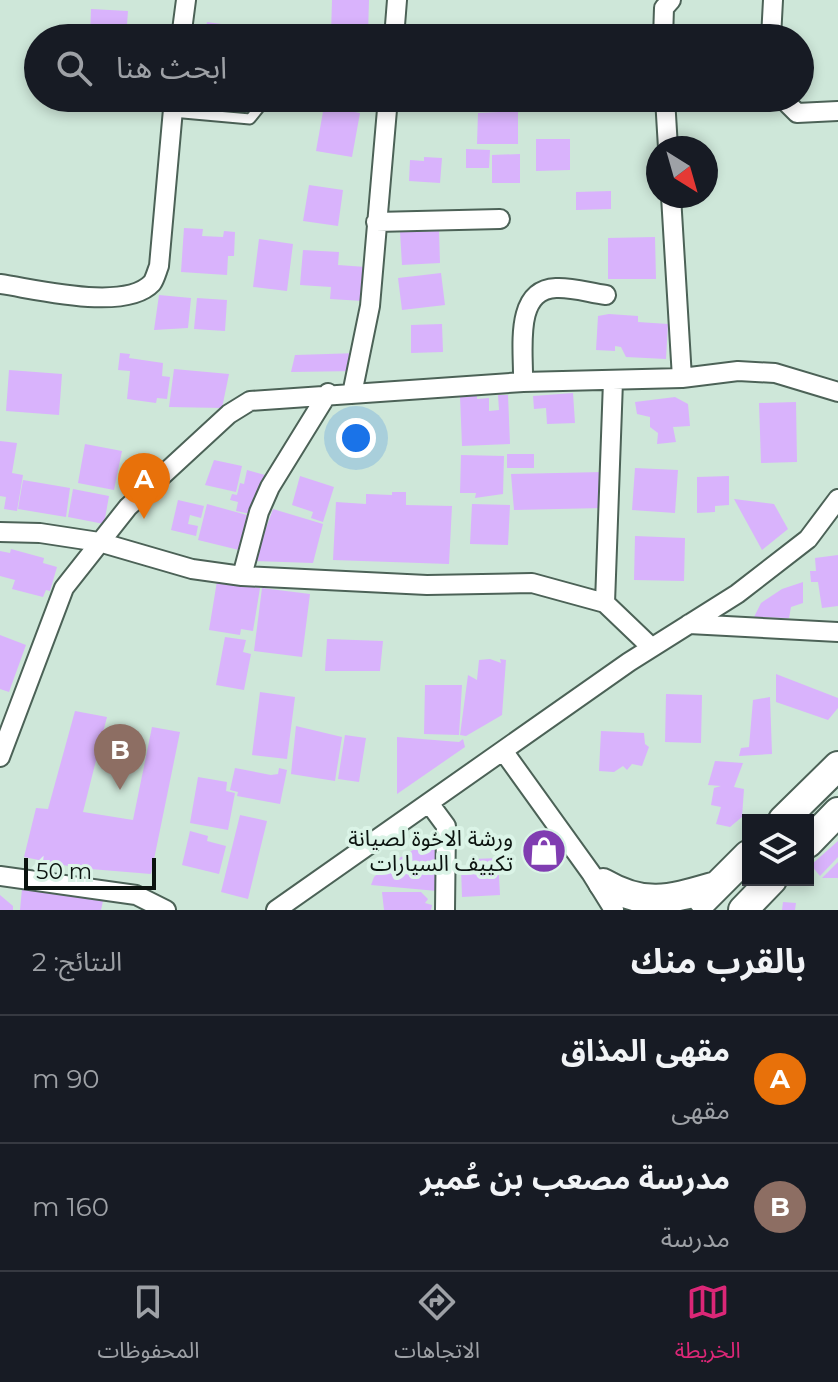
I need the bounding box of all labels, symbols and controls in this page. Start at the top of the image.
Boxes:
search box [24,24,814,112]
icon: search [52,46,96,90]
text: ابحث هنا [116,49,227,86]
north arrow [646,136,718,208]
your location [336,418,376,458]
pin: A [118,453,170,519]
pin: B [94,724,146,790]
map controls [742,814,814,886]
button: layers [742,814,814,886]
place label: ورشة الاخوة لصيانة تكييف السيارات [348,825,513,877]
shop icon: ورشة الاخوة لصيانة تكييف السيارات [520,827,568,875]
scale bar [24,854,156,890]
text: 50 m [36,858,92,885]
text: بالقرب منك [631,940,806,982]
text: النتائج: 2 [32,946,122,978]
text: مقهى المذاق [561,1032,730,1069]
text: 90 m [32,1063,99,1095]
text: A [770,1063,790,1095]
text: مقهى [671,1094,730,1126]
text: مدرسة مصعب بن عُمير [420,1160,730,1197]
text: 160 m [32,1191,109,1223]
text: B [770,1191,790,1223]
text: مدرسة [661,1222,730,1254]
tab: المحفوظات [97,1280,199,1374]
tab: الاتجاهات [394,1280,480,1374]
tab: الخريطة [675,1280,741,1374]

